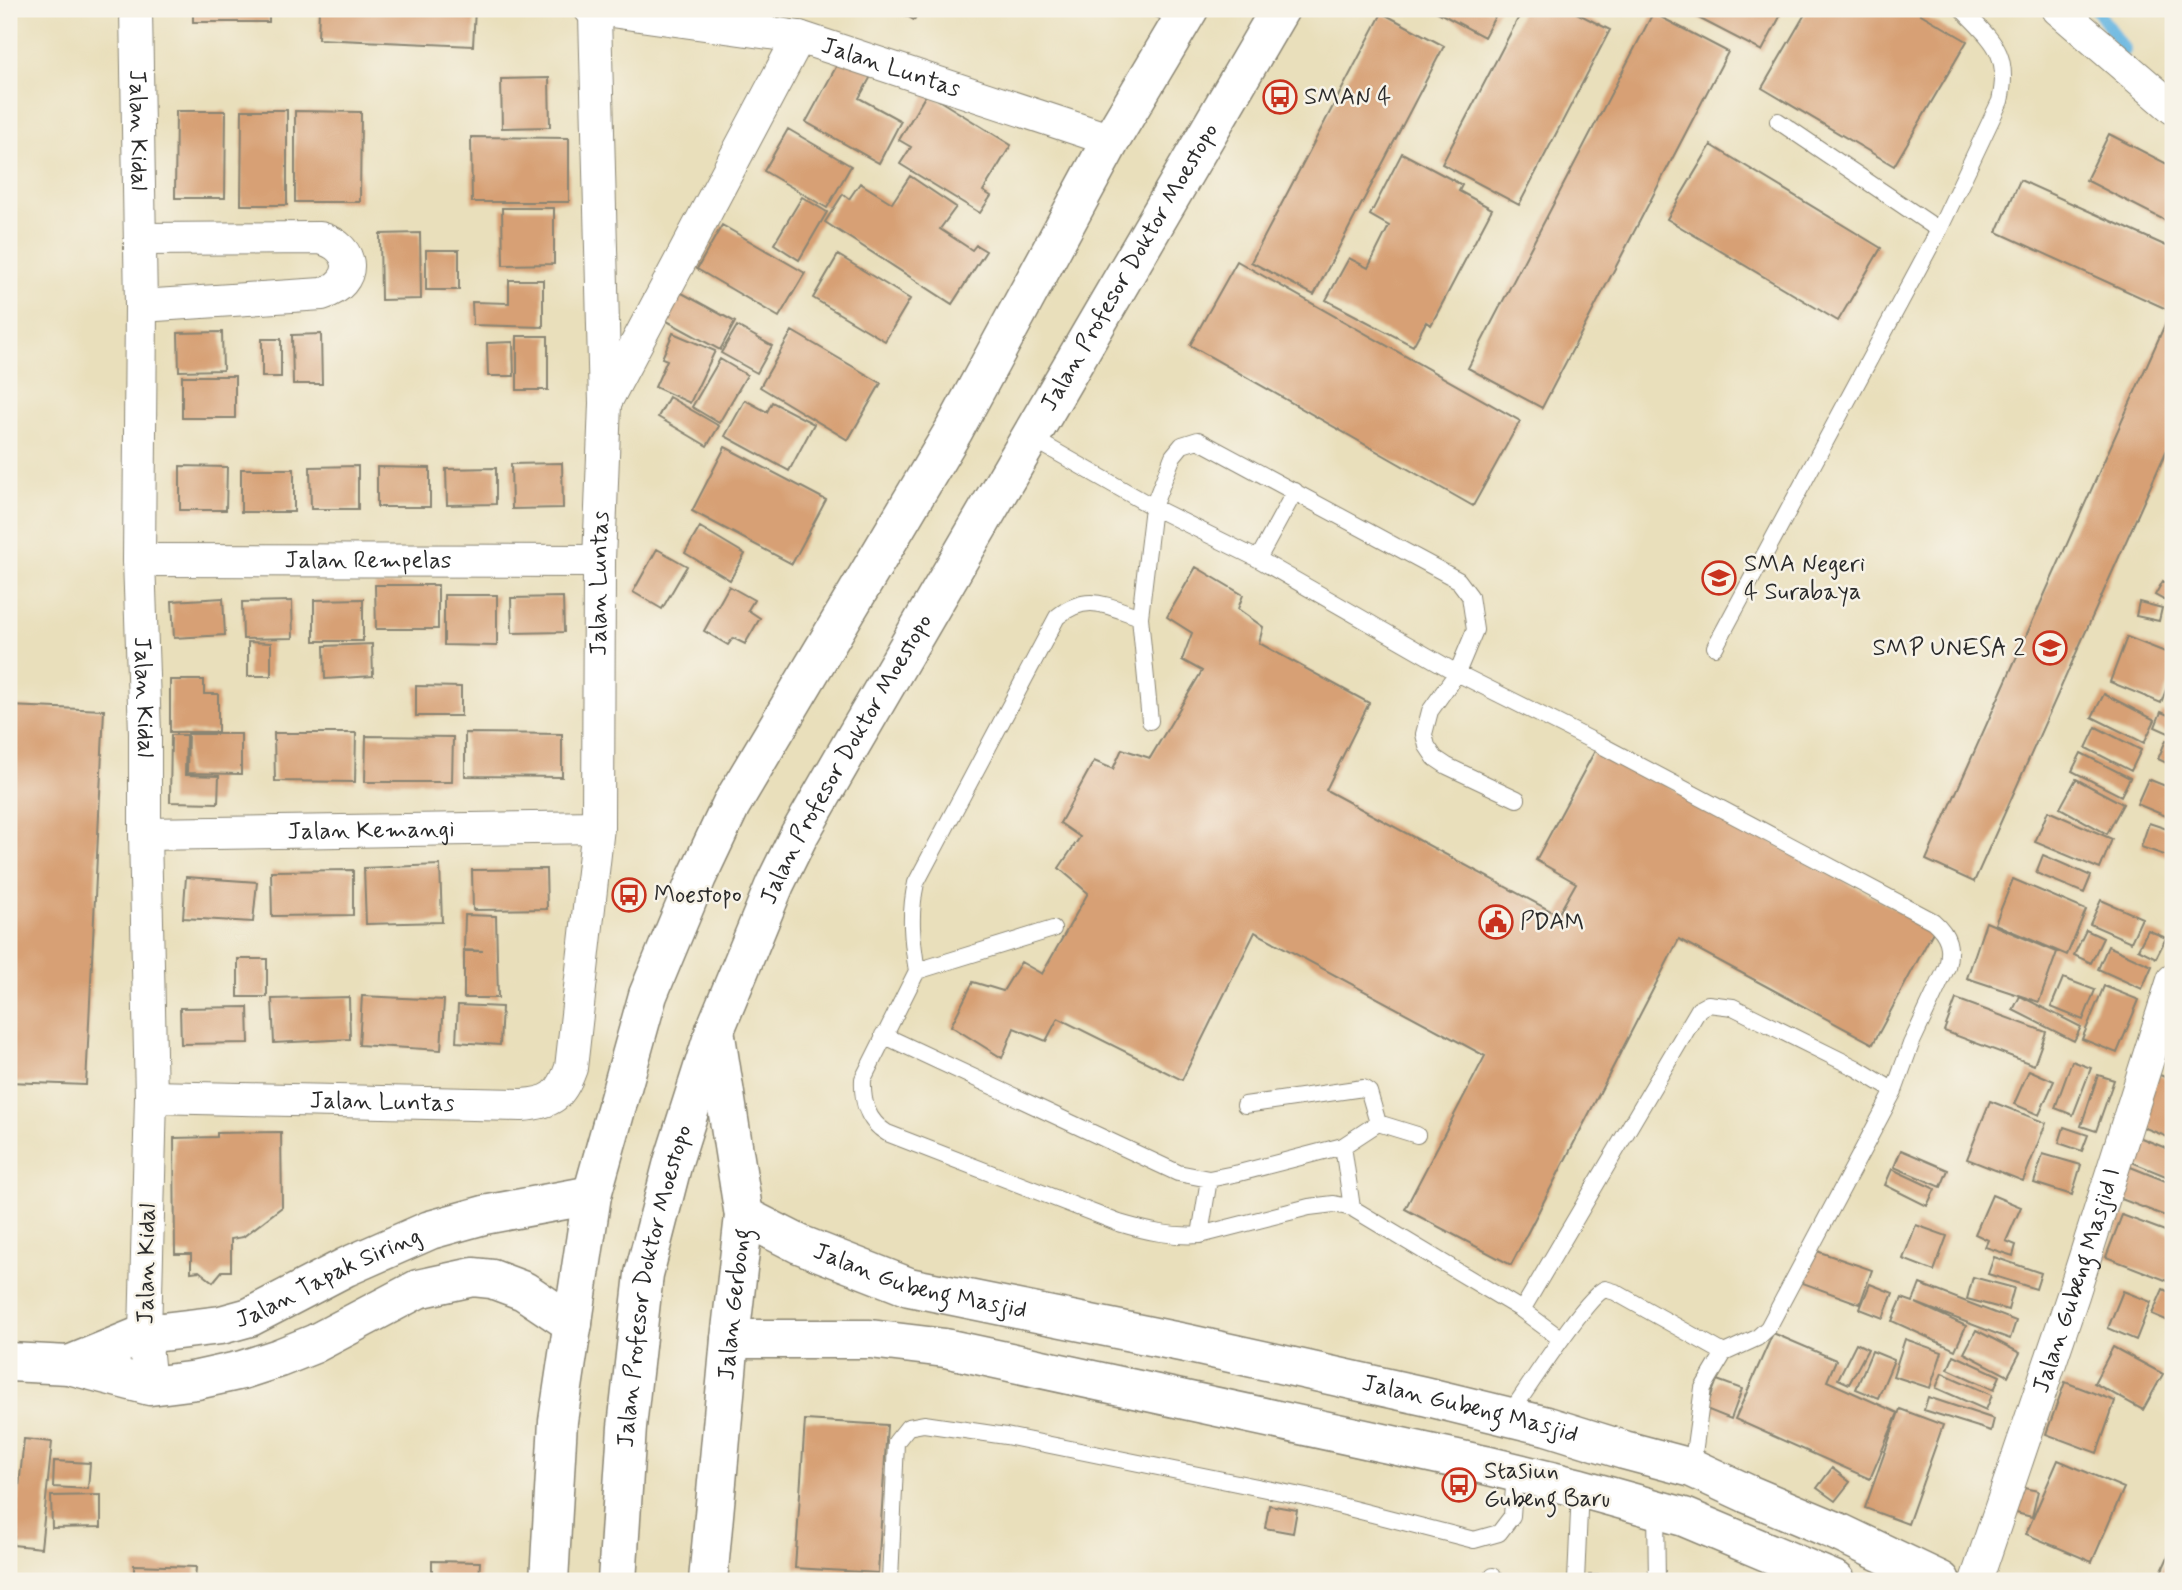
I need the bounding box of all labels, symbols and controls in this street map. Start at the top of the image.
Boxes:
street label: Jalan Luntas [817,30,965,105]
street label: Jalan Kidal [122,69,155,191]
bus stop icon: SMAN 4 [1261,78,1299,116]
place label: SMAN 4 [1304,82,1391,113]
street label: Jalan Profesor Doktor Moestopo [1033,117,1226,417]
street label: Jalan Luntas [583,510,616,656]
street label: Jalan Rempelas [284,545,452,576]
place label: SMA Negeri 4 Surabaya [1744,549,1865,608]
school or university icon: SMA Negeri 4 Surabaya [1700,559,1738,597]
street label: Jalan Profesor Doktor Moestopo [753,608,939,909]
school or university icon: SMP UNESA 2 [2031,629,2069,667]
place label: SMP UNESA 2 [1872,633,2025,664]
street label: Jalan Kidal [126,636,161,757]
street label: Jalan Kemangi [287,814,455,847]
bus stop icon: Moestopo [610,876,648,914]
place label: Moestopo [654,880,742,911]
public building icon: PDAM [1477,903,1515,941]
place label: PDAM [1520,907,1585,938]
street label: Jalan Luntas [309,1085,455,1119]
street label: Jalan Profesor Doktor Moestopo [610,1121,699,1448]
street label: Jalan Gubeng Masjid I [2025,1164,2128,1397]
street label: Jalan Kidal [130,1203,164,1325]
street label: Jalan Tapak Siring [232,1220,426,1336]
street label: Jalan Gerbong [711,1227,761,1382]
street label: Jalan Gubeng Masjid [809,1236,1030,1326]
street label: Jalan Gubeng Masjid [1359,1367,1582,1450]
place label: Stasiun Gubeng Baru [1484,1456,1610,1518]
bus stop icon: Stasiun Gubeng Baru [1440,1466,1478,1504]

